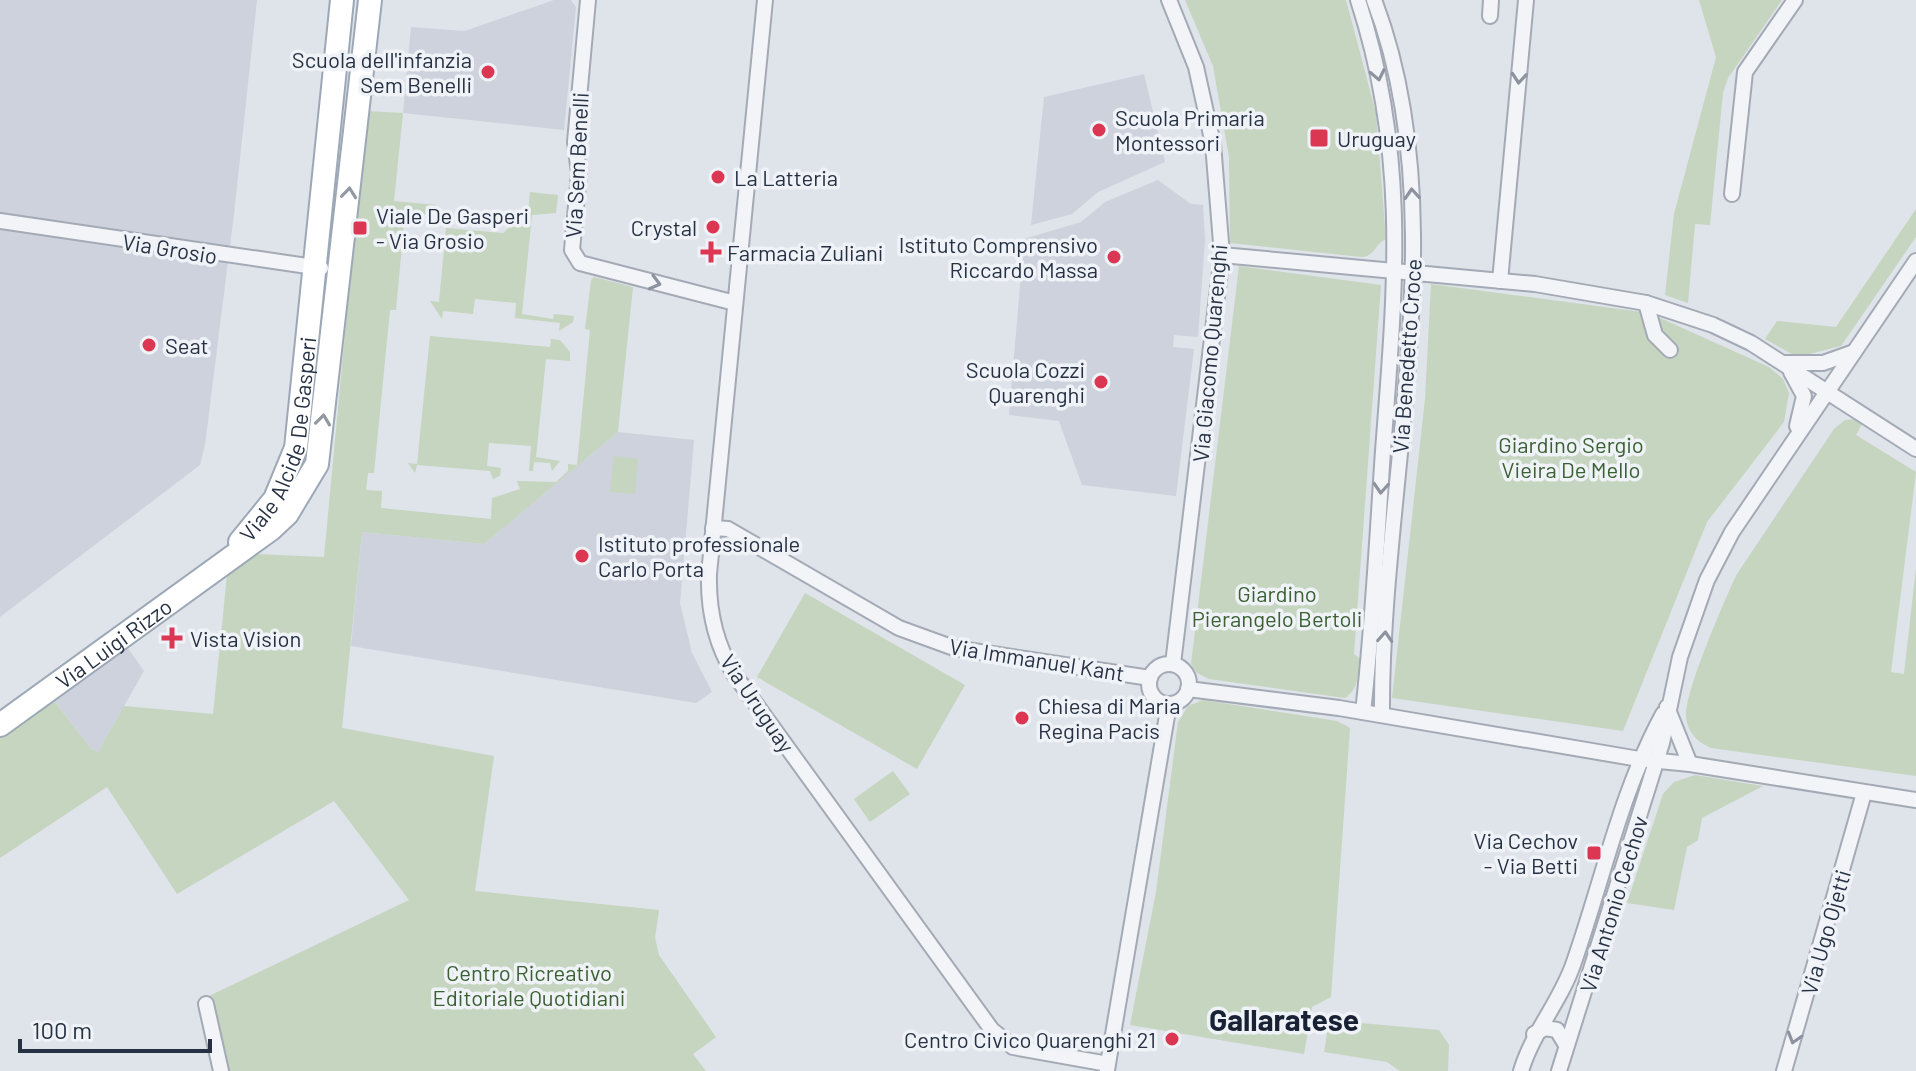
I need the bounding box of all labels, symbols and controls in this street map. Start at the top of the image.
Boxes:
place label: Scuola dell'infanzia Sem Benelli [292,46,472,97]
marker: Scuola dell'infanzia Sem Benelli [479,63,497,81]
one-way arrow [1369,68,1386,82]
one-way arrow [1510,72,1527,85]
street label: Via Sem Benelli [559,91,593,239]
place label: Scuola Primaria Montessori [1115,104,1265,155]
marker: Scuola Primaria Montessori [1090,121,1108,139]
place label: Uruguay [1337,125,1416,151]
marker: Uruguay [1308,127,1330,149]
place label: La Latteria [734,164,838,190]
marker: La Latteria [709,168,727,186]
one-way arrow [341,187,358,200]
one-way arrow [1404,187,1421,200]
place label: Viale De Gasperi - Via Grosio [376,202,529,253]
place label: Crystal [631,214,697,240]
marker: Crystal [704,218,722,236]
marker: Viale De Gasperi - Via Grosio [351,219,369,237]
street label: Via Grosio [121,228,219,268]
place label: Istituto Comprensivo Riccardo Massa [899,231,1098,282]
place label: Farmacia Zuliani [727,239,883,265]
marker: Farmacia Zuliani [702,243,720,261]
street label: Via Giacomo Quarenghi [1187,243,1231,463]
marker: Istituto Comprensivo Riccardo Massa [1105,248,1123,266]
street label: Via Benedetto Croce [1386,258,1426,454]
one-way arrow [648,273,661,290]
place label: Seat [165,332,209,358]
street label: Viale Alcide De Gasperi [233,335,320,546]
marker: Seat [140,336,158,354]
place label: Scuola Cozzi Quarenghi [966,356,1085,407]
marker: Scuola Cozzi Quarenghi [1092,373,1110,391]
one-way arrow [314,413,331,427]
park label: Giardino Sergio Vieira De Mello [1498,431,1644,482]
one-way arrow [1373,482,1390,495]
place label: Istituto professionale Carlo Porta [598,530,800,581]
marker: Istituto professionale Carlo Porta [573,547,591,565]
park label: Giardino Pierangelo Bertoli [1192,580,1362,631]
street label: Via Luigi Rizzo [50,592,176,694]
place label: Vista Vision [190,625,301,651]
marker: Vista Vision [161,627,183,649]
one-way arrow [1376,630,1393,643]
street label: Via Immanuel Kant [948,632,1126,686]
street label: Via Uruguay [716,649,800,757]
place label: Chiesa di Maria Regina Pacis [1038,692,1180,743]
marker: Chiesa di Maria Regina Pacis [1013,709,1031,727]
street label: Via Antonio Cechov [1574,813,1652,995]
place label: Via Cechov - Via Betti [1474,827,1578,878]
marker: Via Cechov - Via Betti [1585,844,1603,862]
street label: Via Ugo Ojetti [1795,866,1855,998]
park label: Centro Ricreativo Editoriale Quotidiani [433,959,625,1010]
district label: Gallaratese [1209,1001,1359,1037]
scale bar [20,1003,210,1053]
text: 100 m [32,1015,92,1044]
place label: Centro Civico Quarenghi 21 [904,1026,1156,1052]
marker: Centro Civico Quarenghi 21 [1163,1030,1181,1048]
one-way arrow [1787,1031,1803,1045]

